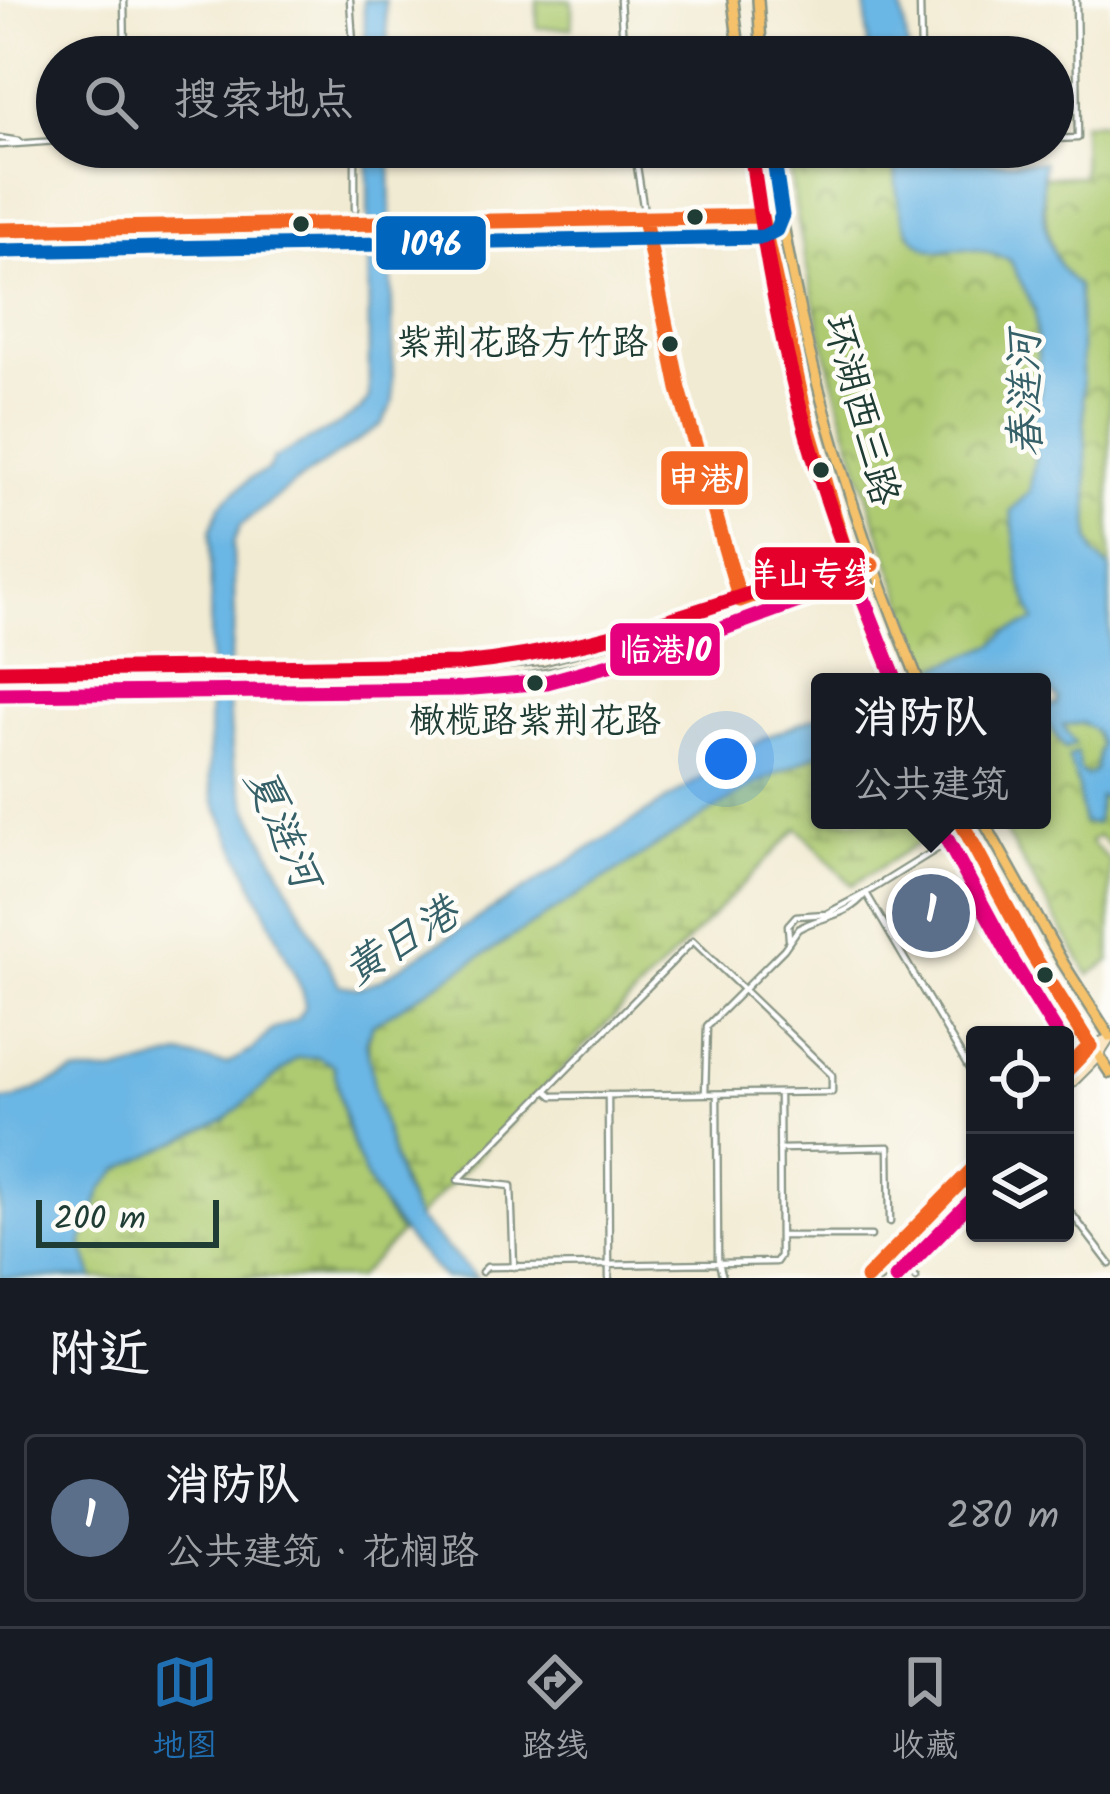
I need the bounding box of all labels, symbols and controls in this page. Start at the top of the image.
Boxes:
search box [36,36,1074,168]
text: 搜索地点 [174,66,354,138]
icon: search [78,69,144,135]
unlabelled marker [684,206,706,228]
unlabelled marker [290,213,312,235]
line badge: 1096 [374,214,488,272]
text: 1096 [400,220,462,273]
street label: 环湖西三路 [804,309,914,513]
place label: 紫荆花路方竹路 [396,316,648,373]
water label: 春涟河 [992,324,1062,458]
marker: 紫荆花路方竹路 [659,333,681,355]
line badge: 申港1 [659,449,750,507]
text: 申港1 [667,455,743,508]
unlabelled marker [810,459,832,481]
line badge: 洋山专线 [753,545,867,602]
text: 洋山专线 [744,550,876,603]
line badge: 临港10 [608,621,722,678]
text: 临港10 [619,626,713,679]
marker: 橄榄路紫荆花路 [524,672,546,694]
popup [811,673,1051,829]
text: 消防队 [853,684,988,756]
place label: 橄榄路紫荆花路 [409,694,661,751]
your location [696,729,756,789]
text: 公共建筑 [853,756,1009,818]
water label: 夏涟河 [225,758,340,906]
pin: 1 [892,868,970,958]
water label: 黄日港 [331,879,477,1005]
unlabelled marker [1034,964,1056,986]
map controls [966,1026,1074,1242]
button: locate [966,1026,1074,1134]
button: layers [966,1134,1074,1242]
scale bar [36,1194,219,1247]
text: 200 m [54,1194,146,1247]
text: 附近 [48,1316,150,1397]
text: 消防队 [165,1451,300,1523]
text: 1 [84,1487,96,1549]
text: 280 m [947,1487,1059,1549]
text: 公共建筑 · 花榈路 [165,1523,479,1585]
tab: 地图 [152,1649,218,1774]
tab: 路线 [522,1649,588,1774]
tab: 收藏 [892,1649,958,1774]

